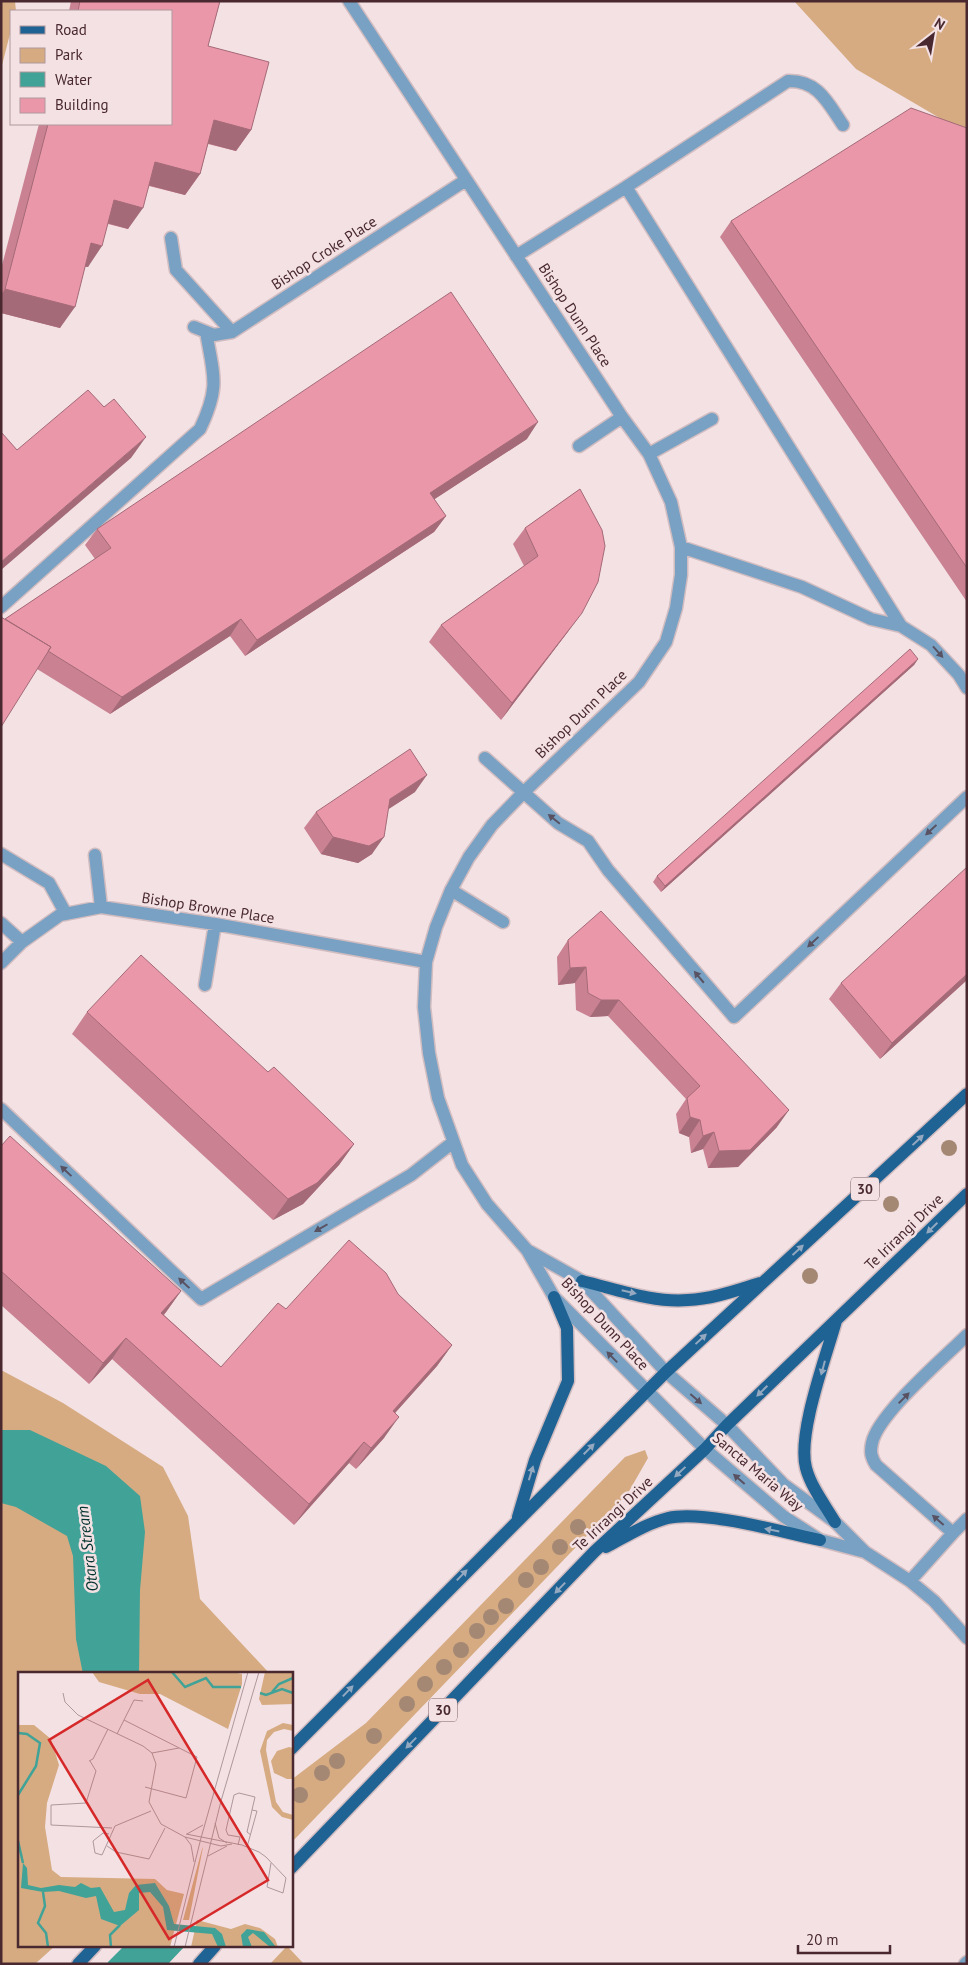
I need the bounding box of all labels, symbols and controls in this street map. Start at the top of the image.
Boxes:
legend [10,10,172,125]
north arrow [908,10,958,60]
text: N [931,14,948,34]
text: Road [55,20,87,39]
text: Park [55,45,83,64]
text: Water [55,70,92,89]
text: Building [55,95,109,114]
street label: Bishop Croke Place [267,211,380,294]
street label: Bishop Dunn Place [535,259,616,370]
one-way arrow [932,646,944,658]
street label: Bishop Dunn Place [531,665,630,762]
one-way arrow [548,814,561,825]
one-way arrow [926,824,938,836]
street label: Bishop Browne Place [140,888,276,927]
one-way arrow [808,936,820,948]
one-way arrow [694,970,705,983]
one-way arrow [911,1134,923,1146]
one-way arrow [60,1165,72,1177]
road number: 30 [851,1178,879,1200]
street label: Te Irirangi Drive [860,1189,947,1274]
one-way arrow [926,1222,938,1234]
one-way arrow [314,1223,327,1232]
one-way arrow [792,1244,804,1256]
street label: Bishop Dunn Place [557,1273,653,1374]
one-way arrow [178,1277,190,1289]
one-way arrow [622,1288,637,1296]
one-way arrow [695,1333,707,1345]
one-way arrow [606,1351,618,1363]
one-way arrow [818,1361,826,1376]
one-way arrow [757,1385,769,1397]
one-way arrow [690,1393,702,1405]
one-way arrow [898,1393,910,1405]
street label: Sancta Maria Way [709,1428,808,1515]
one-way arrow [583,1443,595,1455]
one-way arrow [527,1465,535,1480]
one-way arrow [674,1467,687,1478]
street label: Te Irirangi Drive [569,1472,656,1555]
one-way arrow [733,1473,746,1484]
water label: Otara Stream [72,1505,102,1593]
one-way arrow [932,1515,944,1526]
one-way arrow [763,1526,779,1534]
one-way arrow [456,1570,468,1582]
one-way arrow [554,1581,566,1593]
inset map [18,1672,292,1948]
one-way arrow [342,1685,354,1697]
road number: 30 [429,1698,457,1722]
one-way arrow [405,1736,417,1748]
scale bar [798,1922,890,1954]
text: 20 m [806,1930,839,1949]

